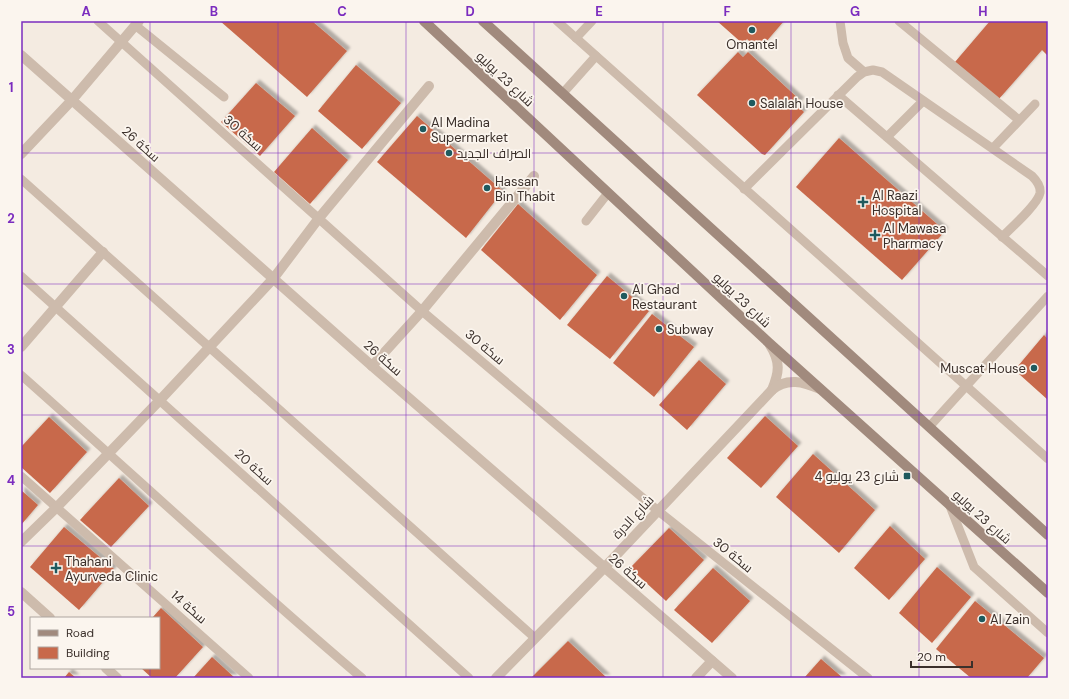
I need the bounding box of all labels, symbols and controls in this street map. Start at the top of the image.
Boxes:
text: A [81,3,91,20]
text: B [210,3,218,20]
text: C [337,3,347,20]
text: D [465,3,475,20]
text: E [595,3,603,20]
text: F [723,3,731,20]
text: G [850,3,860,20]
text: H [978,3,988,20]
marker: Omantel [747,25,757,35]
place label: Omantel [726,36,778,53]
street label: شارع 23 يوليو [472,48,538,110]
text: 1 [9,79,13,96]
place label: Salalah House [760,95,843,112]
marker: Salalah House [747,98,757,108]
street label: سكة 30 [220,111,266,155]
place label: Al Madina Supermarket [431,114,508,146]
street label: سكة 26 [118,122,164,166]
marker: Al Madina Supermarket [418,124,428,134]
place label: الصراف الجديد [457,145,531,162]
marker: الصراف الجديد [444,148,454,158]
place label: Hassan Bin Thabit [495,173,555,205]
marker: Hassan Bin Thabit [482,183,492,193]
place label: Al Raazi Hospital [872,187,921,219]
marker: Al Raazi Hospital [857,196,869,208]
text: 2 [7,210,15,227]
place label: Al Mawasa Pharmacy [883,220,946,252]
marker: Al Mawasa Pharmacy [870,230,880,240]
street label: شارع 23 يوليو [709,269,775,331]
place label: Al Ghad Restaurant [632,281,697,313]
marker: Al Ghad Restaurant [619,291,629,301]
place label: Subway [667,321,714,338]
marker: Subway [654,324,664,334]
street label: سكة 30 [462,325,508,369]
street label: سكة 26 [360,337,406,379]
text: 3 [7,341,15,358]
place label: Muscat House [940,360,1026,377]
marker: Muscat House [1029,363,1039,373]
street label: سكة 20 [231,445,277,489]
place label: شارع 23 يوليو 4 [814,468,899,485]
marker: شارع 23 يوليو 4 [902,471,912,481]
text: 4 [7,472,15,489]
street label: شارع 23 يوليو [949,486,1015,548]
street label: شارع الدرة [608,492,658,542]
street label: سكة 30 [709,534,757,576]
street label: سكة 26 [605,550,651,592]
place label: Thahani Ayurveda Clinic [65,553,158,585]
marker: Thahani Ayurveda Clinic [50,562,62,574]
street label: سكة 14 [167,587,211,627]
text: 5 [7,603,15,620]
place label: Al Zain [990,611,1030,628]
marker: Al Zain [977,614,987,624]
legend [30,617,160,669]
text: Road [66,625,94,641]
scale bar [911,643,972,669]
text: Building [66,645,110,661]
text: 20 m [917,649,946,665]

